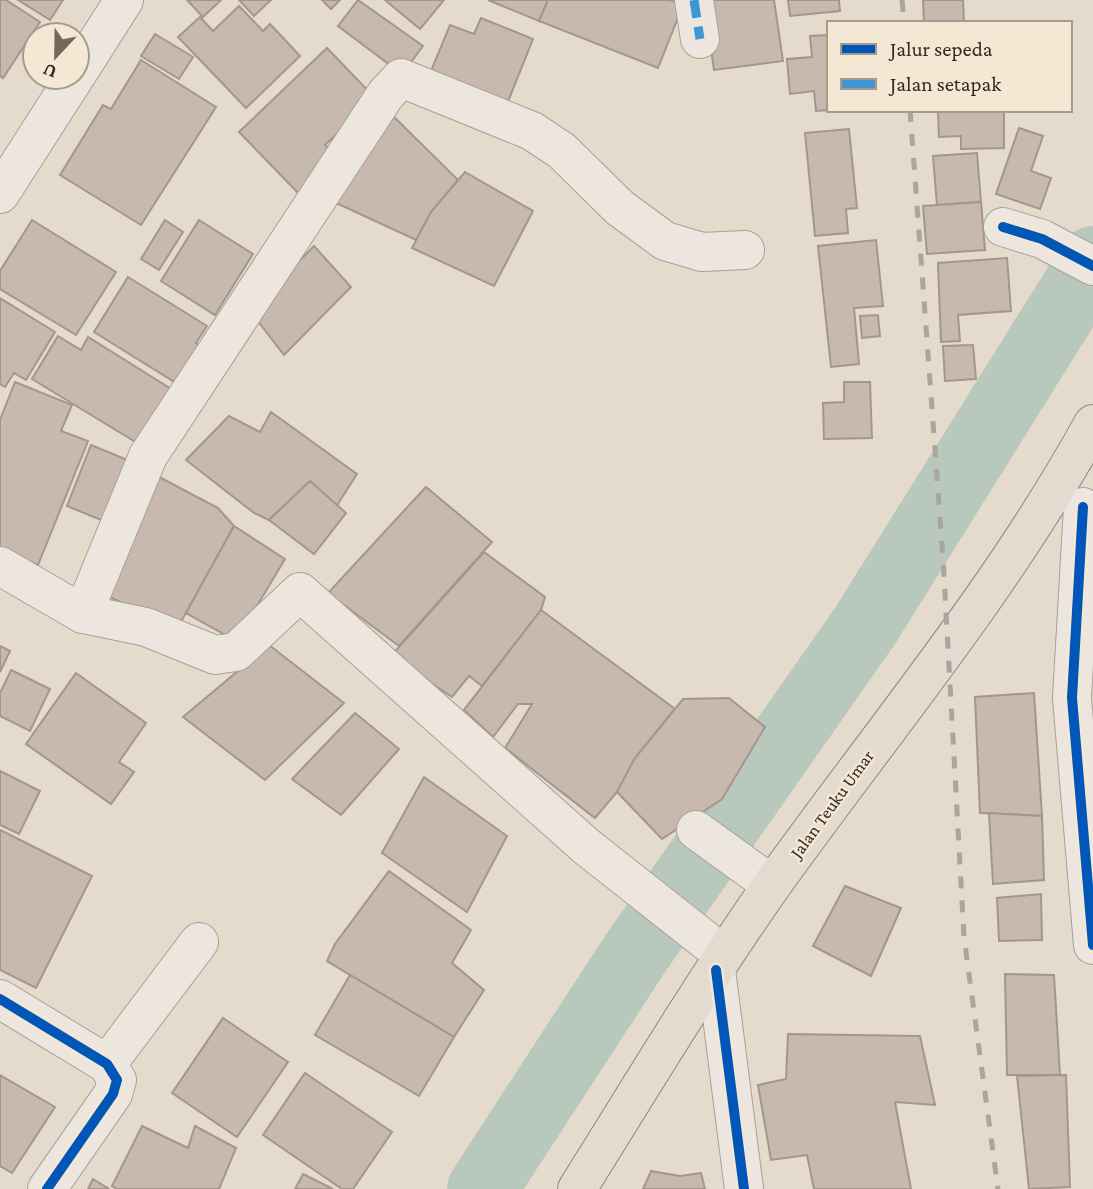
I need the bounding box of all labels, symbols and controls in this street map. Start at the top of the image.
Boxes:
north arrow [21,21,91,91]
legend [827,21,1072,112]
text: Jalur sepeda [888,37,993,61]
text: U [40,59,60,83]
text: Jalan setapak [888,72,1001,96]
street label: Jalan Teuku Umar [785,746,878,864]

